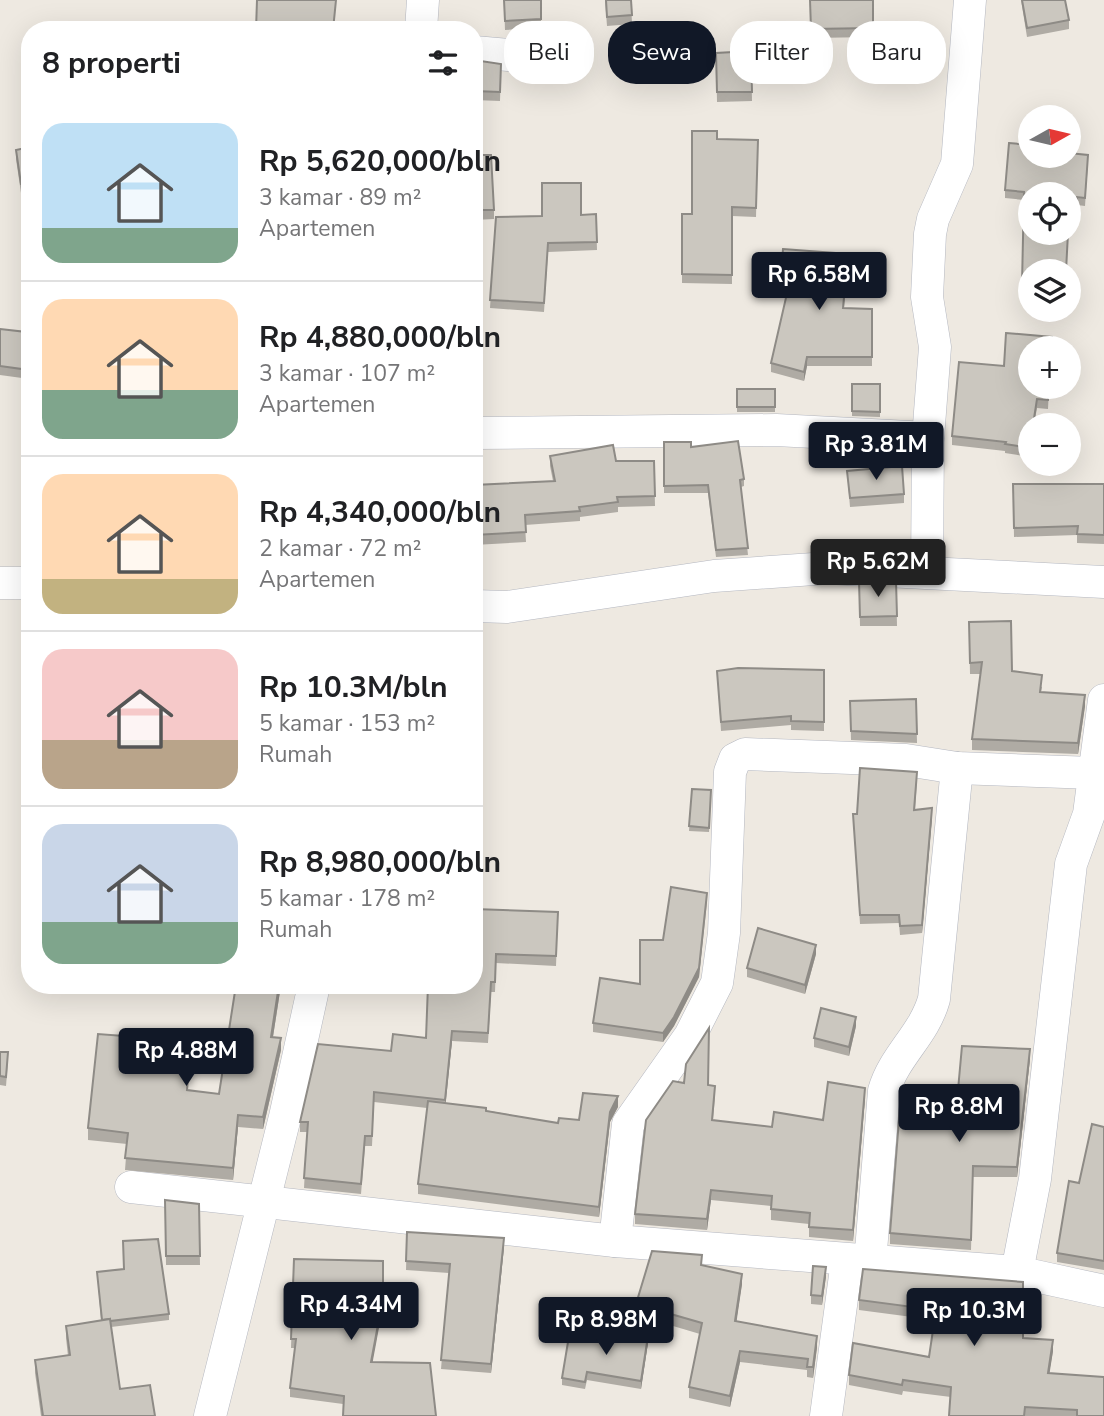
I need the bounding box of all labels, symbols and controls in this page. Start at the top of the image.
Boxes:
chip: Beli [504,21,594,84]
chip: Sewa [608,21,716,84]
chip: Filter [730,21,833,84]
chip: Baru [847,21,946,84]
text: 8 properti [42,43,181,84]
icon: filters [424,44,462,82]
north arrow [1018,105,1082,168]
map controls [1018,105,1081,476]
text: Rp 5,620,000/bln [259,141,501,182]
icon: home [98,151,182,235]
text: 3 kamar · 89 m² [259,182,421,213]
button: locate [1018,182,1081,245]
text: Apartemen [259,213,375,244]
pin: Rp 6.58M [747,252,891,312]
text: Rp 6.58M [768,259,870,290]
button: layers [1018,259,1081,322]
text: Rp 4,880,000/bln [259,317,501,358]
icon: home [98,327,182,411]
button: + [1018,336,1081,399]
text: 3 kamar · 107 m² [259,358,435,389]
text: Apartemen [259,389,375,420]
button: − [1018,413,1081,476]
pin: Rp 3.81M [804,422,948,482]
text: Rp 3.81M [825,429,927,460]
text: Rp 4,340,000/bln [259,492,501,533]
icon: home [98,502,182,586]
text: 2 kamar · 72 m² [259,533,421,564]
pin: Rp 5.62M [806,540,950,599]
text: Rp 5.62M [827,546,929,577]
text: Apartemen [259,564,375,595]
text: Rp 10.3M/bln [259,667,448,708]
icon: home [98,677,182,761]
text: 5 kamar · 153 m² [259,708,435,739]
text: Rumah [259,739,332,770]
text: Rp 8,980,000/bln [259,842,501,883]
icon: home [98,852,182,936]
text: 5 kamar · 178 m² [259,883,435,914]
text: Rumah [259,914,332,945]
pin: Rp 4.88M [114,1028,258,1088]
text: Rp 4.88M [135,1035,237,1066]
pin: Rp 8.8M [894,1084,1024,1144]
text: Rp 8.8M [914,1091,1004,1122]
pin: Rp 4.34M [279,1282,423,1342]
pin: Rp 10.3M [902,1288,1046,1348]
text: Rp 4.34M [300,1289,402,1320]
text: Rp 10.3M [923,1295,1025,1326]
pin: Rp 8.98M [534,1298,678,1357]
text: Rp 8.98M [555,1304,657,1335]

